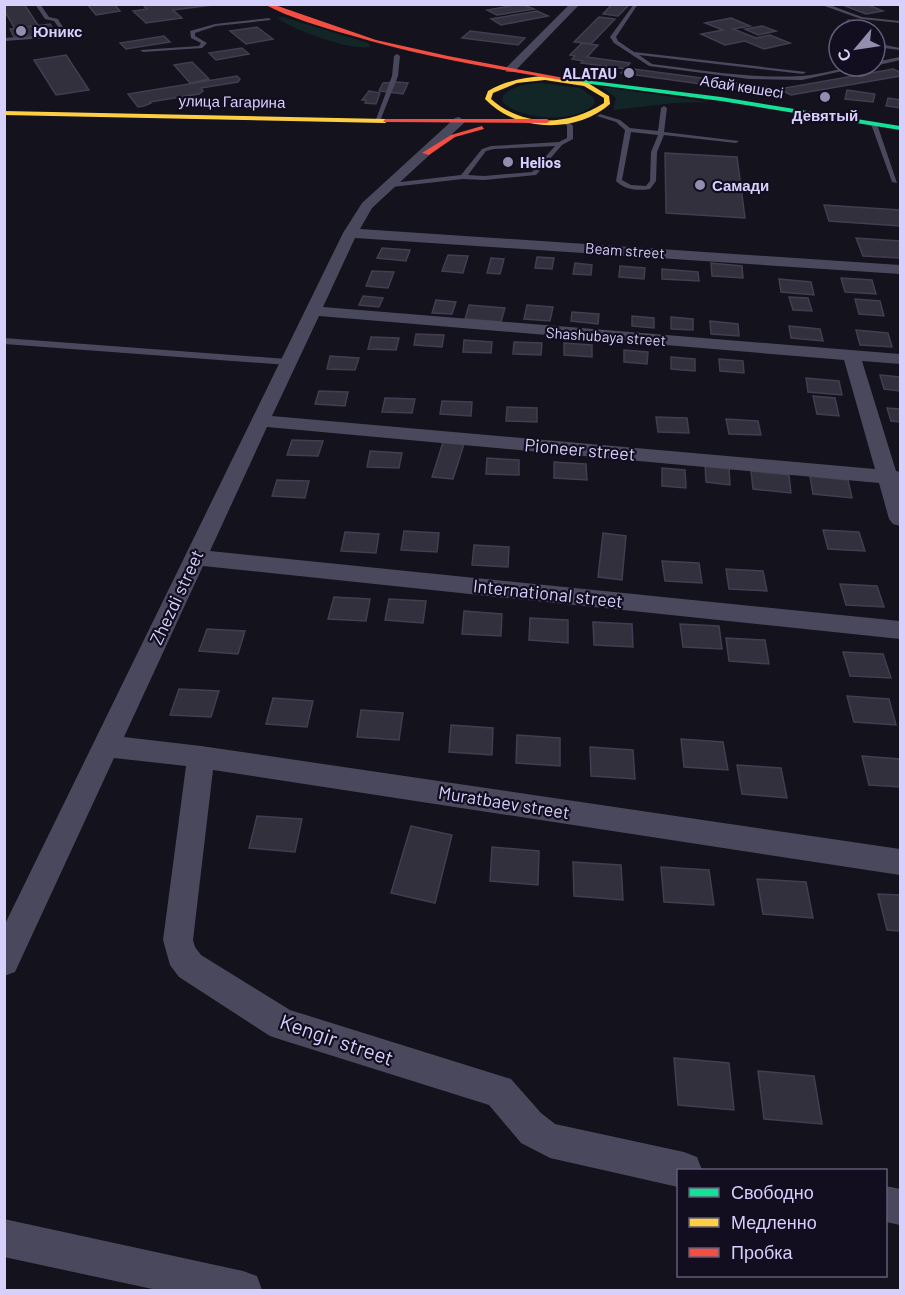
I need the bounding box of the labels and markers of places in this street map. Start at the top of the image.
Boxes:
place label: Юникс [33,22,82,40]
marker: Юникс [14,24,28,38]
place label: ALATAU [562,64,617,82]
marker: ALATAU [622,66,636,80]
marker: Девятый [818,90,832,104]
place label: Девятый [792,106,858,124]
place label: Helios [520,153,561,171]
marker: Helios [501,155,515,169]
place label: Самади [712,176,769,194]
marker: Самади [693,178,707,192]

